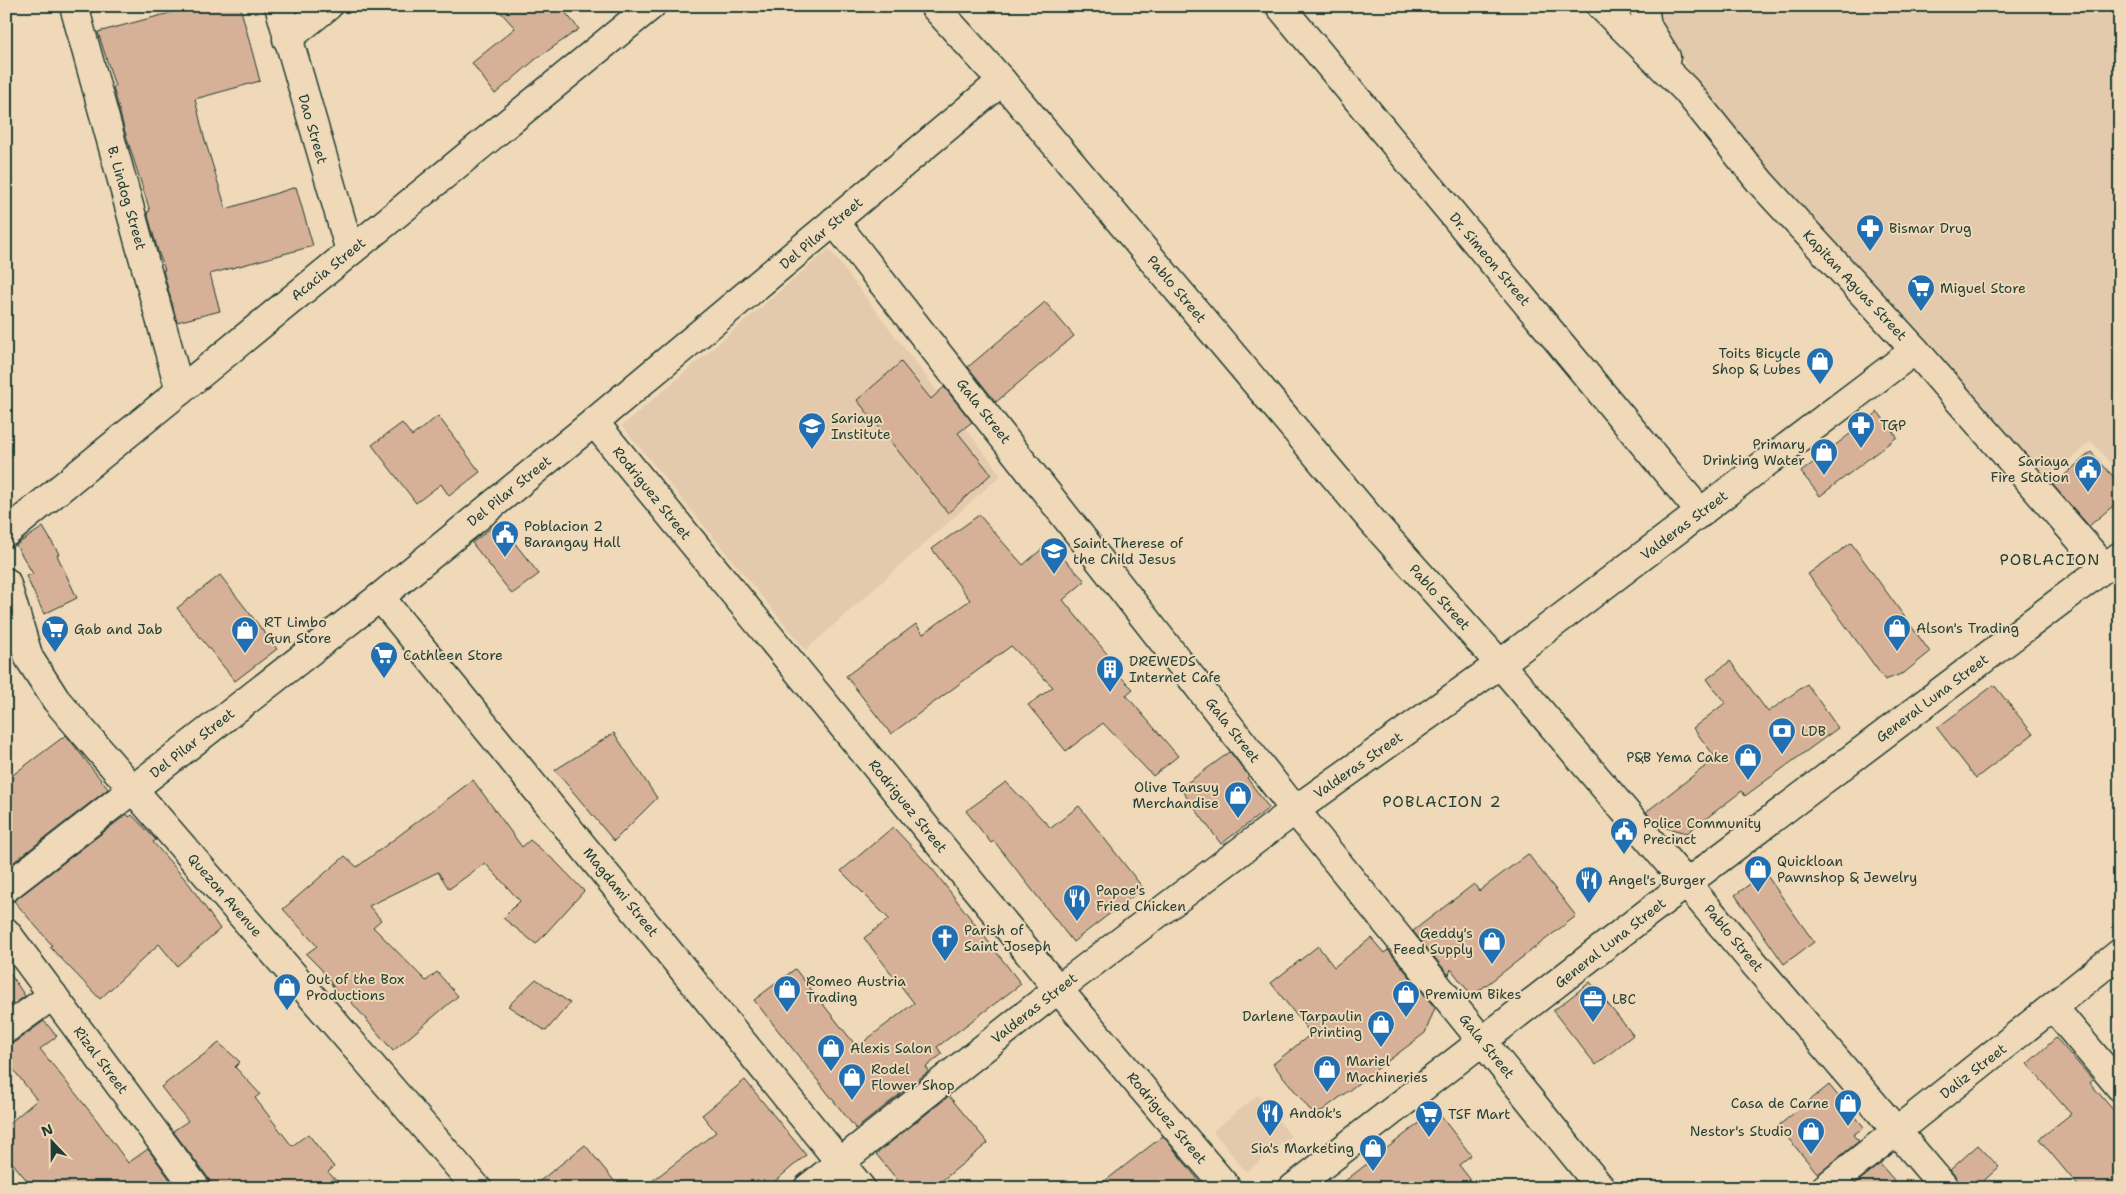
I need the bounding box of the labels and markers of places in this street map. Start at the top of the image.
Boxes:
pharmacy icon: Bismar Drug [1855,213,1885,252]
place label: Bismar Drug [1889,219,1972,237]
supermarket icon: Miguel Store [1906,273,1936,312]
place label: Miguel Store [1940,279,2026,297]
place label: Toits Bicycle Shop & Lubes [1712,344,1801,378]
shop icon: Toits Bicycle Shop & Lubes [1805,346,1835,385]
place label: Sariaya Institute [831,409,891,443]
pharmacy icon: TGP [1846,410,1876,449]
school or university icon: Sariaya Institute [797,411,827,450]
place label: TGP [1880,416,1906,434]
place label: Primary Drinking Water [1703,435,1805,469]
shop icon: Primary Drinking Water [1809,437,1839,476]
place label: Sariaya Fire Station [1990,452,2069,486]
public building icon: Sariaya Fire Station [2073,454,2103,493]
place label: Poblacion 2 Barangay Hall [524,517,621,551]
public building icon: Poblacion 2 Barangay Hall [490,519,520,558]
place label: Saint Therese of the Child Jesus [1073,534,1184,568]
school or university icon: Saint Therese of the Child Jesus [1039,536,1069,575]
place label: RT Limbo Gun Store [264,613,331,647]
shop icon: Alson's Trading [1882,613,1912,652]
supermarket icon: Gab and Jab [40,614,70,653]
shop icon: RT Limbo Gun Store [230,615,260,654]
place label: Alson's Trading [1916,619,2019,637]
place label: Gab and Jab [74,620,162,638]
supermarket icon: Cathleen Store [369,640,399,679]
place label: Cathleen Store [403,646,503,664]
place label: DREWEDS Internet Cafe [1129,652,1221,686]
building icon: DREWEDS Internet Cafe [1095,654,1125,693]
bank icon: LDB [1767,716,1797,755]
place label: LDB [1801,722,1826,740]
shop icon: P&B Yema Cake [1733,742,1763,781]
place label: P&B Yema Cake [1626,748,1729,766]
place label: Olive Tansuy Merchandise [1132,778,1219,812]
shop icon: Olive Tansuy Merchandise [1223,780,1253,819]
place label: Police Community Precinct [1643,814,1761,848]
public building icon: Police Community Precinct [1609,816,1639,855]
place label: Quickloan Pawnshop & Jewelry [1777,852,1917,886]
shop icon: Quickloan Pawnshop & Jewelry [1743,854,1773,893]
restaurant icon: Angel's Burger [1574,865,1604,904]
place label: Angel's Burger [1608,871,1706,889]
place label: Papoe's Fried Chicken [1096,881,1186,915]
restaurant icon: Papoe's Fried Chicken [1062,883,1092,922]
place label: Parish of Saint Joseph [964,921,1051,955]
church icon: Parish of Saint Joseph [930,923,960,962]
place label: Geddy's Feed Supply [1393,924,1473,958]
shop icon: Geddy's Feed Supply [1477,926,1507,965]
place label: Out of the Box Productions [306,970,404,1004]
shop icon: Out of the Box Productions [272,972,302,1011]
place label: Romeo Austria Trading [806,972,906,1006]
shop icon: Romeo Austria Trading [772,974,802,1013]
shop icon: Premium Bikes [1391,979,1421,1018]
office icon: LBC [1578,984,1608,1023]
place label: Premium Bikes [1425,985,1522,1003]
place label: LBC [1612,990,1636,1008]
place label: Darlene Tarpaulin Printing [1242,1007,1362,1041]
shop icon: Darlene Tarpaulin Printing [1366,1009,1396,1048]
shop icon: Alexis Salon [816,1033,846,1072]
place label: Alexis Salon [850,1039,933,1057]
place label: Mariel Machineries [1346,1052,1428,1086]
shop icon: Mariel Machineries [1312,1054,1342,1093]
place label: Rodel Flower Shop [871,1060,955,1094]
shop icon: Rodel Flower Shop [837,1062,867,1101]
shop icon: Casa de Carne [1833,1088,1863,1127]
place label: Casa de Carne [1731,1094,1829,1112]
restaurant icon: Andok's [1255,1098,1285,1137]
supermarket icon: TSF Mart [1414,1099,1444,1138]
place label: Andok's [1289,1104,1342,1122]
place label: TSF Mart [1448,1105,1510,1123]
shop icon: Nestor's Studio [1796,1116,1826,1155]
place label: Nestor's Studio [1690,1122,1792,1140]
shop icon: Sia's Marketing [1358,1133,1388,1172]
place label: Sia's Marketing [1251,1139,1354,1157]

